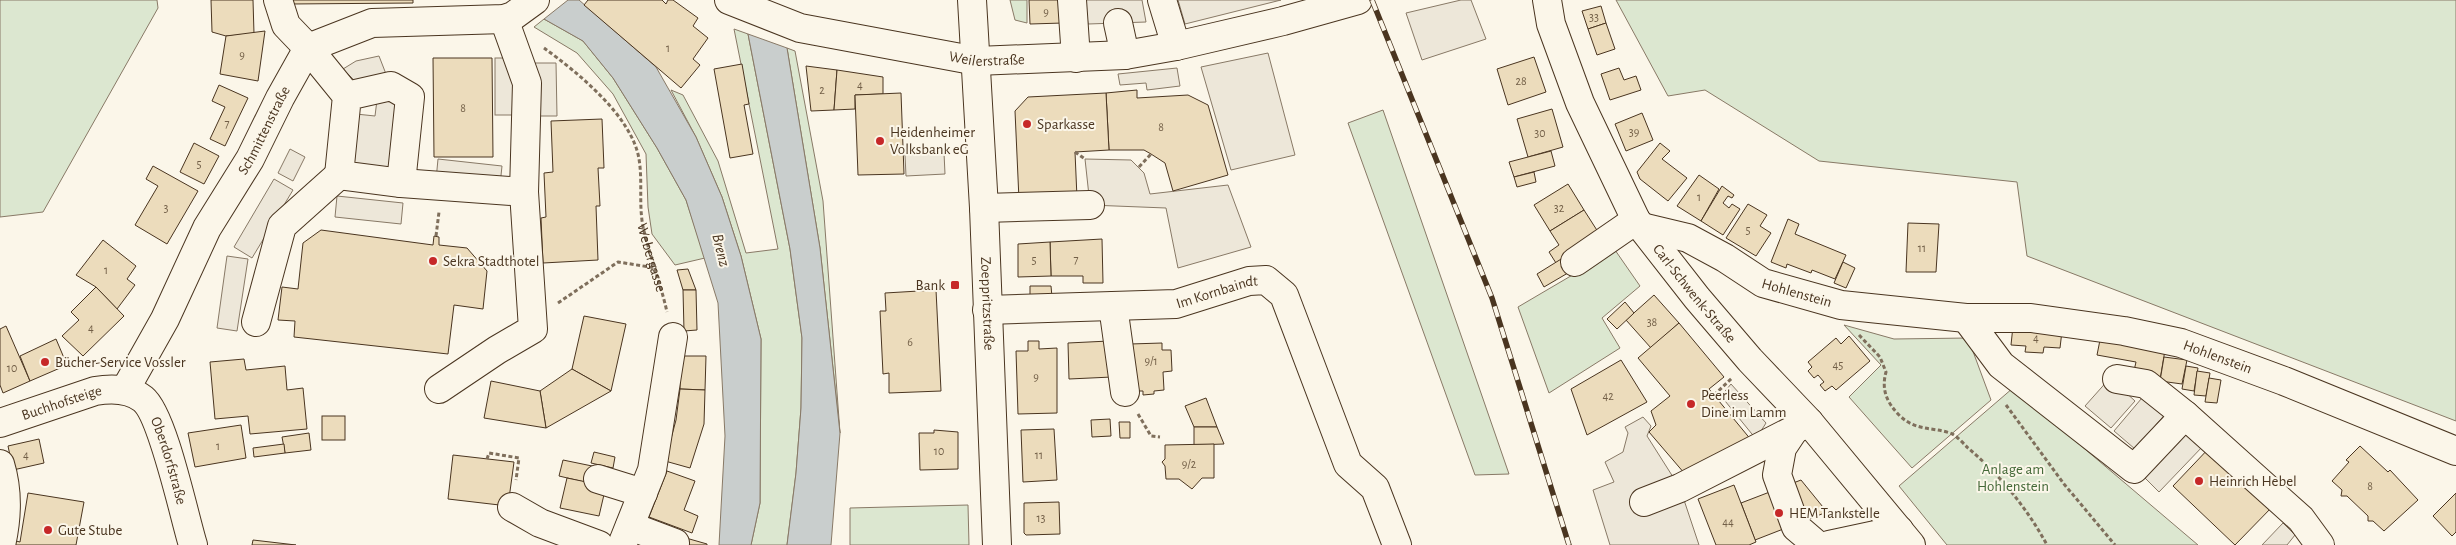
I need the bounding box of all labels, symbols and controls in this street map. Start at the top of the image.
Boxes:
house number: 9 [1043,6,1049,18]
house number: 33 [1589,11,1599,23]
house number: 1 [666,42,670,54]
house number: 9 [239,49,245,61]
street label: Weilerstraße [948,49,1025,69]
house number: 28 [1515,75,1527,87]
house number: 4 [857,79,863,91]
street label: Schmittenstraße [235,84,293,177]
house number: 2 [819,84,825,96]
house number: 8 [460,102,466,114]
house number: 7 [224,117,230,129]
place label: Sparkasse [1037,117,1095,132]
marker: Sparkasse [1021,118,1033,130]
house number: 8 [1158,121,1164,133]
place label: Heidenheimer Volksbank eG [890,125,975,157]
house number: 39 [1629,126,1640,138]
house number: 30 [1534,127,1546,139]
marker: Heidenheimer Volksbank eG [874,135,886,147]
house number: 5 [196,158,202,170]
house number: 1 [1697,191,1701,203]
house number: 3 [164,202,169,214]
house number: 32 [1554,202,1565,214]
street label: Webergasse [634,221,669,294]
house number: 5 [1745,224,1751,236]
water label: Brenz [709,232,733,269]
street label: Carl-Schwenk-Straße [1650,241,1739,346]
house number: 11 [1918,242,1926,254]
house number: 7 [1073,253,1079,265]
place label: Sekra Stadthotel [443,254,539,269]
house number: 5 [1031,254,1037,266]
marker: Sekra Stadthotel [427,255,439,267]
street label: Zoeppritzstraße [978,257,996,351]
house number: 1 [104,264,108,276]
street label: Im Kornbaindt [1174,273,1258,311]
street label: Hohlenstein [1760,276,1833,310]
place label: Bank [916,278,945,293]
marker: Bank [949,279,961,291]
house number: 38 [1647,316,1658,328]
house number: 4 [88,322,94,334]
house number: 4 [2033,332,2039,344]
house number: 6 [907,336,913,348]
street label: Hohlenstein [2181,338,2254,377]
place label: Bücher-Service Vossler [55,355,186,370]
house number: 9/1 [1144,355,1158,367]
marker: Bücher-Service Vossler [39,356,51,368]
house number: 45 [1833,359,1843,371]
house number: 10 [7,362,17,374]
house number: 9 [1033,371,1039,383]
street label: Buchhofsteige [20,383,103,423]
place label: Peerless Dine im Lamm [1701,388,1786,420]
house number: 42 [1602,390,1614,402]
marker: Peerless Dine im Lamm [1685,398,1697,410]
street label: Oberdorfstraße [148,415,189,506]
house number: 1 [216,440,220,452]
house number: 10 [934,445,944,457]
house number: 4 [23,449,29,461]
house number: 11 [1035,449,1043,461]
house number: 9/2 [1182,458,1197,470]
park label: Anlage am Hohlenstein [1977,462,2049,494]
place label: Heinrich Hebel [2209,474,2297,489]
marker: Heinrich Hebel [2193,475,2205,487]
house number: 8 [2367,480,2373,492]
place label: HEM Tankstelle [1789,506,1880,521]
marker: HEM Tankstelle [1773,507,1785,519]
house number: 13 [1036,512,1046,524]
house number: 44 [1722,516,1734,528]
place label: Gute Stube [58,523,123,538]
marker: Gute Stube [42,524,54,536]

